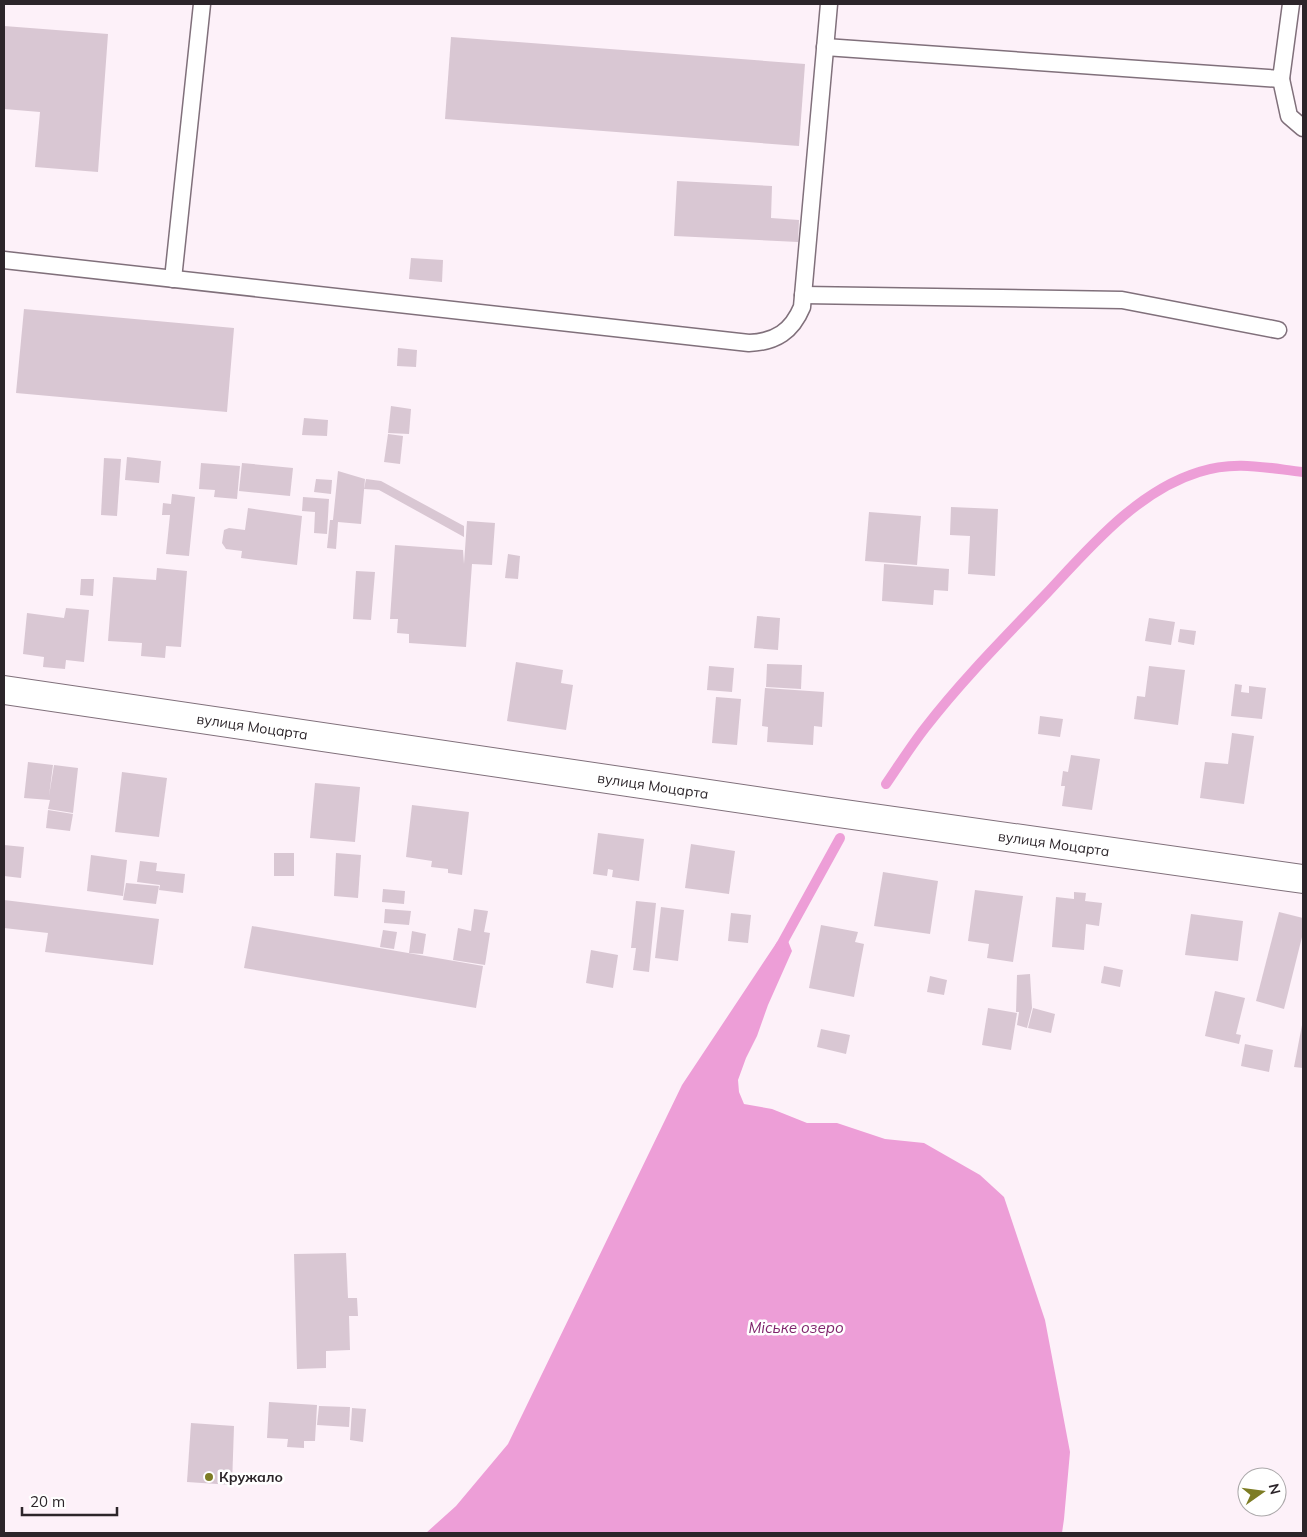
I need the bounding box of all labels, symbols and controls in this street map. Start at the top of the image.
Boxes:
street label: вулиця Моцарта [196,710,309,744]
street label: вулиця Моцарта [596,769,710,803]
street label: вулиця Моцарта [997,827,1111,860]
water label: Міське озеро [748,1318,844,1337]
north arrow [1237,1467,1287,1517]
place label: Кружало [219,1468,283,1486]
marker: Кружало [203,1471,215,1483]
text: N [1265,1482,1285,1496]
scale bar [22,1484,118,1516]
text: 20 m [30,1492,65,1511]

